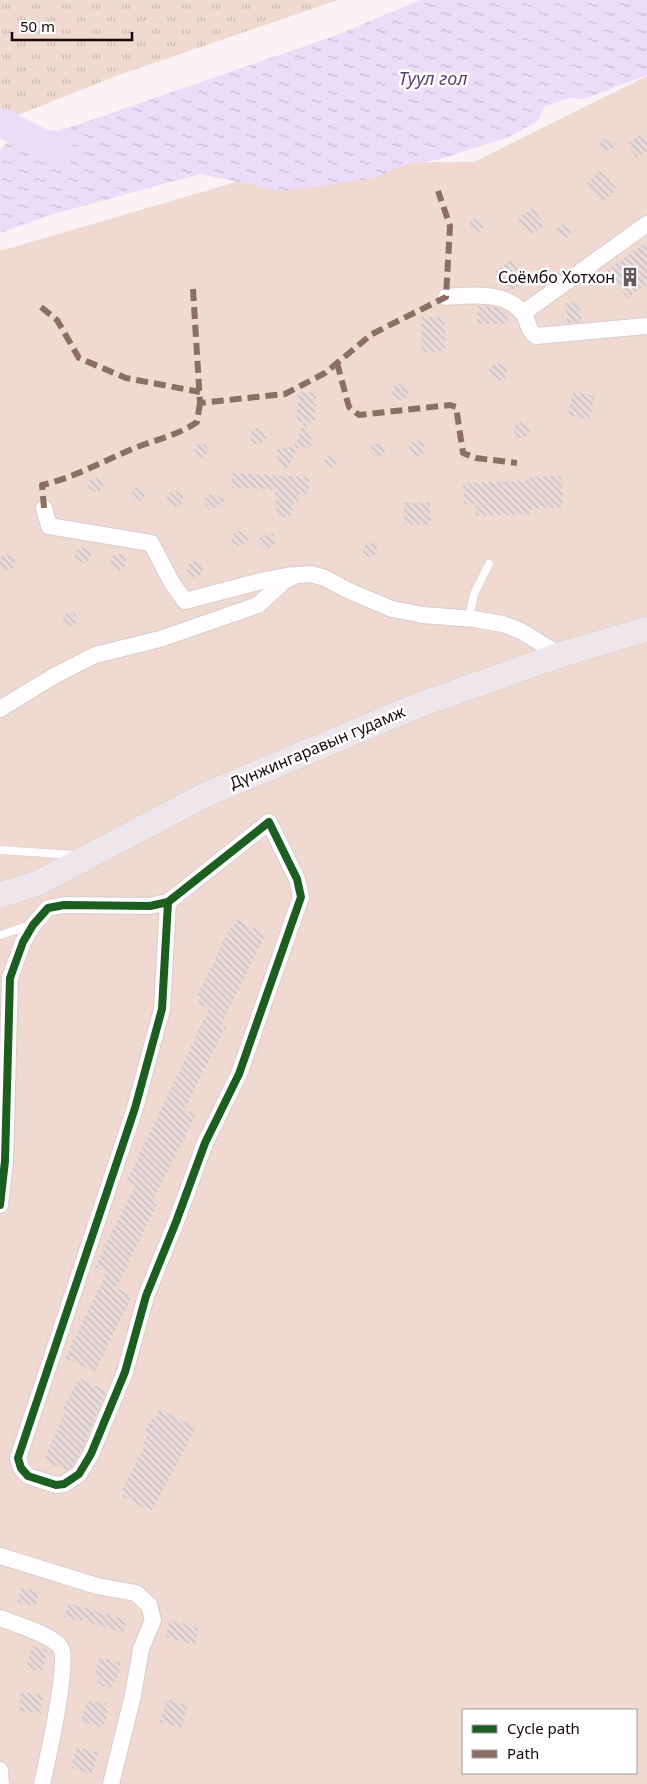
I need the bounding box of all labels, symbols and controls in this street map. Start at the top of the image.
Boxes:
scale bar [12,10,132,42]
text: 50 m [20,16,55,36]
water label: Туул гол [399,66,467,90]
place label: Соёмбо Хотхон [498,266,615,288]
building icon: Соёмбо Хотхон [619,266,641,288]
street label: Дүнжингаравын гудамж [226,700,409,794]
legend [462,1709,637,1774]
text: Cycle path [507,1718,580,1738]
text: Path [507,1743,539,1763]

